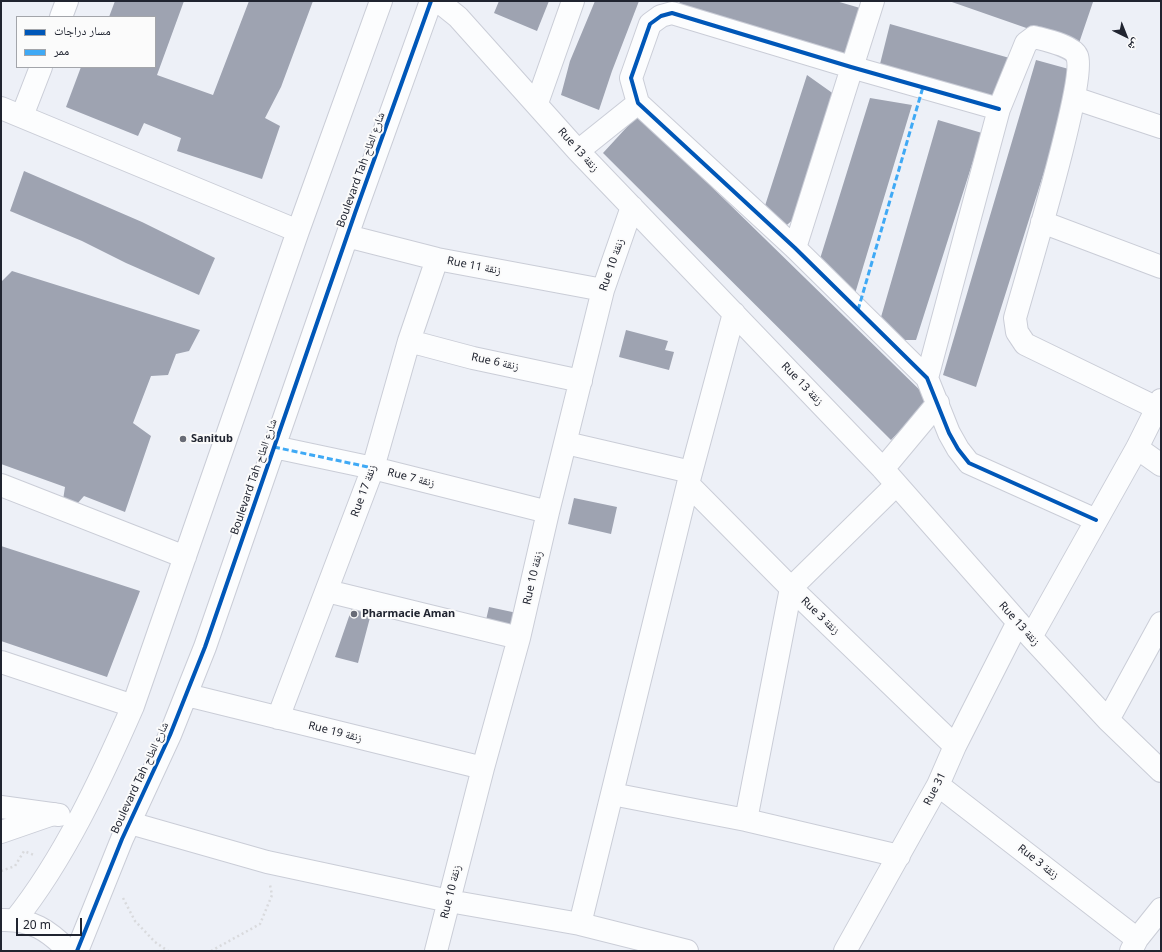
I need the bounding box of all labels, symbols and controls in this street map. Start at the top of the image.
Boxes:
legend [16,16,156,68]
north arrow [1106,16,1146,56]
text: مسار دراجات [54,22,111,39]
text: ش [1125,36,1144,55]
text: ممر [54,42,69,59]
street label: Boulevard Tah شارع الطاح [334,111,388,229]
street label: Rue 13 زنقة [555,125,601,175]
street label: Rue 10 زنقة [597,237,627,293]
street label: Rue 11 زنقة [446,254,502,278]
street label: Rue 6 زنقة [470,351,520,373]
street label: Rue 13 زنقة [778,360,826,408]
street label: Boulevard Tah شارع الطاح [228,417,280,537]
place label: Sanitub [191,432,233,446]
marker: Sanitub [178,434,188,444]
street label: Rue 17 زنقة [348,463,380,519]
street label: Rue 7 زنقة [386,466,436,490]
street label: Rue 10 زنقة [520,550,546,606]
street label: Rue 3 زنقة [798,594,842,638]
street label: Rue 13 زنقة [996,599,1042,649]
place label: Pharmacie Aman [362,607,455,621]
marker: Pharmacie Aman [349,609,359,619]
street label: Rue 19 زنقة [307,719,363,745]
street label: Boulevard Tah شارع الطاح [108,720,172,836]
street label: Rue 31 [921,770,949,808]
street label: Rue 3 زنقة [1015,842,1061,882]
street label: Rue 10 زنقة [438,864,464,920]
scale bar [18,910,84,936]
text: 20 m [23,916,51,933]

